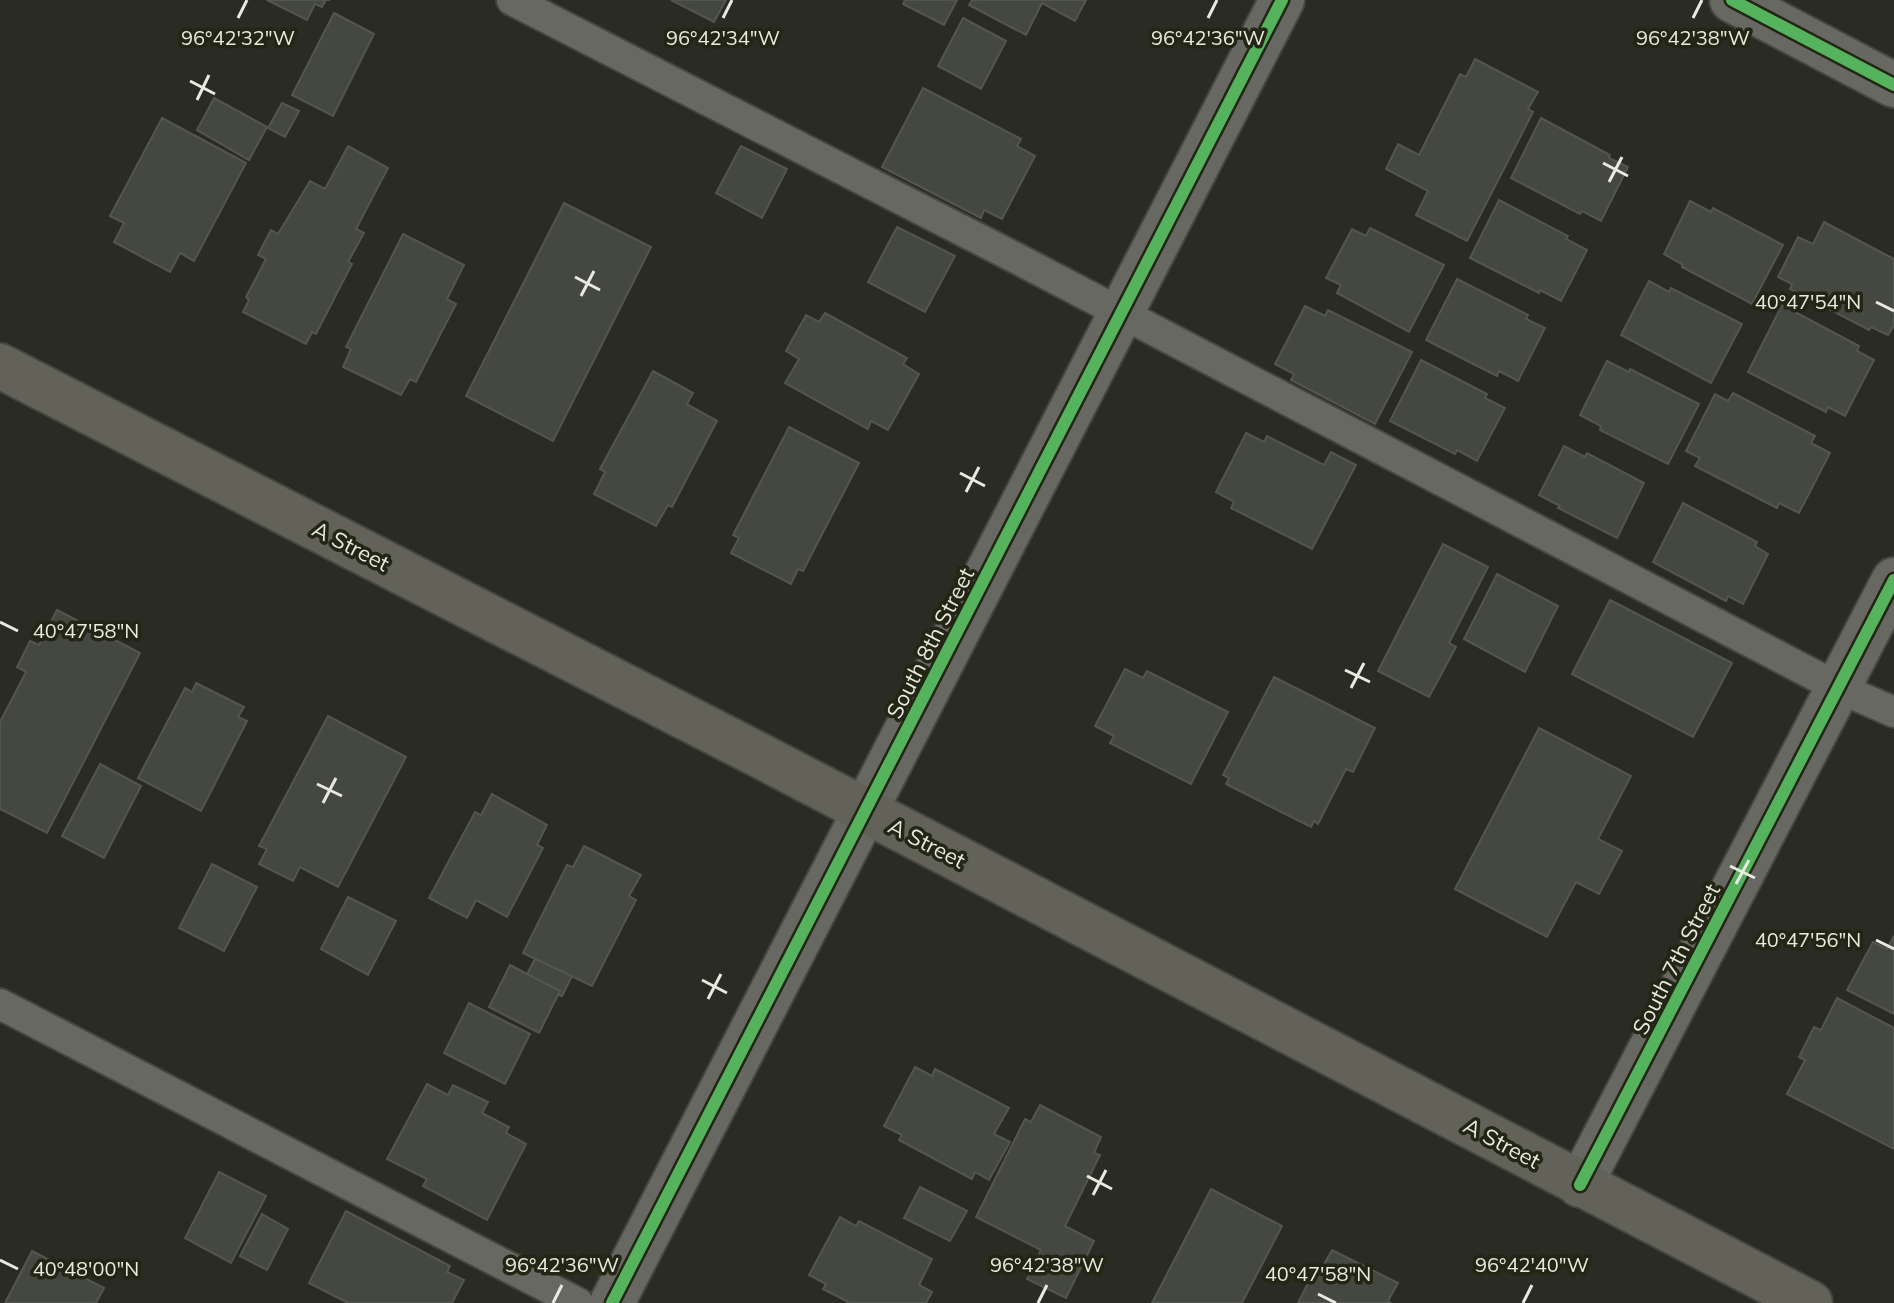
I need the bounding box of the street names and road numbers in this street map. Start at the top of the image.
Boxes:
street label: A Street [308,515,394,577]
street label: South 8th Street [880,563,980,723]
street label: A Street [884,812,970,874]
street label: South 7th Street [1626,879,1726,1039]
street label: A Street [1459,1111,1545,1175]

